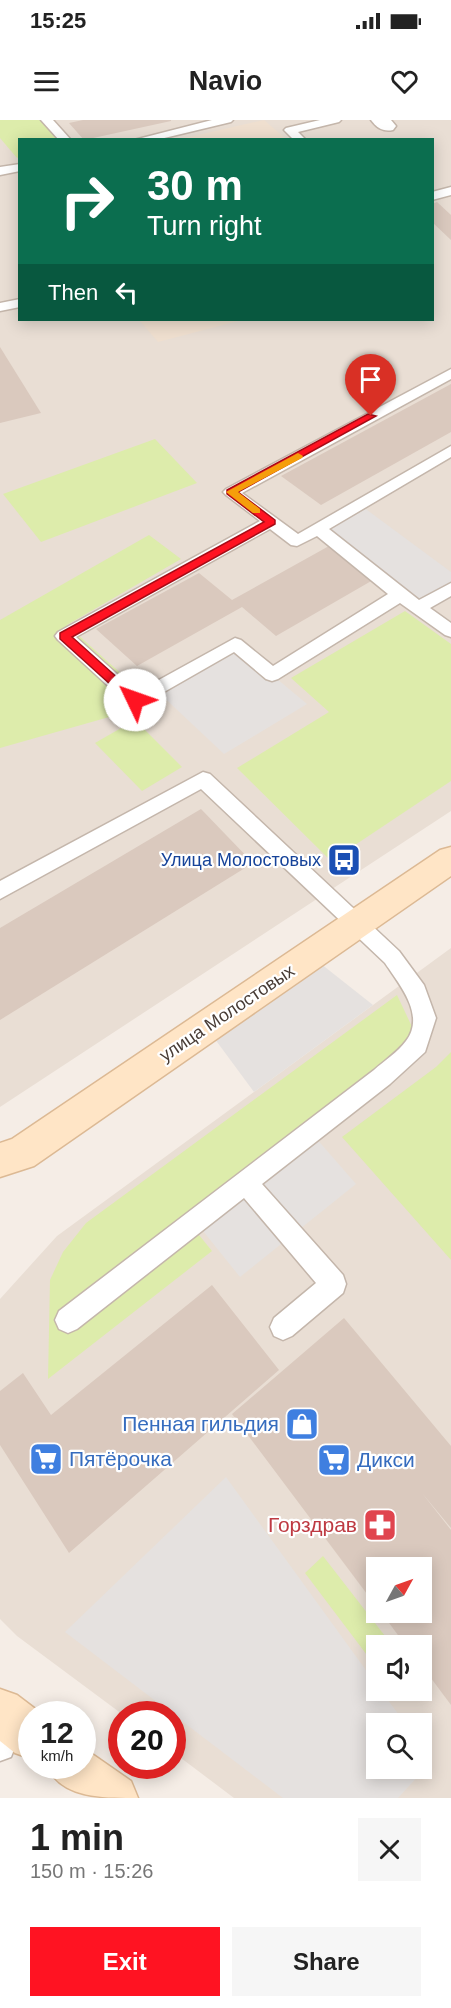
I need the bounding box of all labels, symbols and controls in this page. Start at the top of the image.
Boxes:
text: 15:25 [30,8,86,33]
icon: menu [30,65,63,98]
icon: heart [388,65,421,98]
text: Navio [189,66,262,96]
icon: right [48,162,126,240]
text: 30 m [147,162,243,209]
text: Turn right [147,211,262,241]
icon: left [110,276,143,309]
text: Then [48,280,98,305]
pin [345,354,396,416]
icon: arrive [354,363,387,396]
position arrow [103,668,167,732]
bus stop icon: Улица Молостовых [326,842,362,878]
place label: Улица Молостовых [161,850,321,870]
street label: улица Молостовых [156,960,298,1066]
shop icon: Пенная гильдия [284,1406,320,1442]
place label: Пенная гильдия [122,1412,279,1435]
supermarket icon: Пятёрочка [28,1441,64,1477]
supermarket icon: Дикси [316,1442,352,1478]
place label: Пятёрочка [69,1447,172,1470]
place label: Дикси [357,1448,415,1471]
pharmacy icon: Горздрав [362,1507,398,1543]
place label: Горздрав [268,1513,357,1536]
north arrow [366,1557,432,1623]
map controls [366,1557,432,1779]
button: sound [366,1635,432,1701]
speed limit sign: 20 [108,1701,186,1779]
button: search [366,1713,432,1779]
text: 12 [40,1716,74,1749]
text: km/h [41,1747,73,1764]
text: 1 min [30,1817,124,1858]
button: close [358,1818,421,1881]
text: 150 m · 15:26 [30,1860,153,1882]
button: Exit [30,1927,220,1996]
button: Share [232,1927,421,1996]

